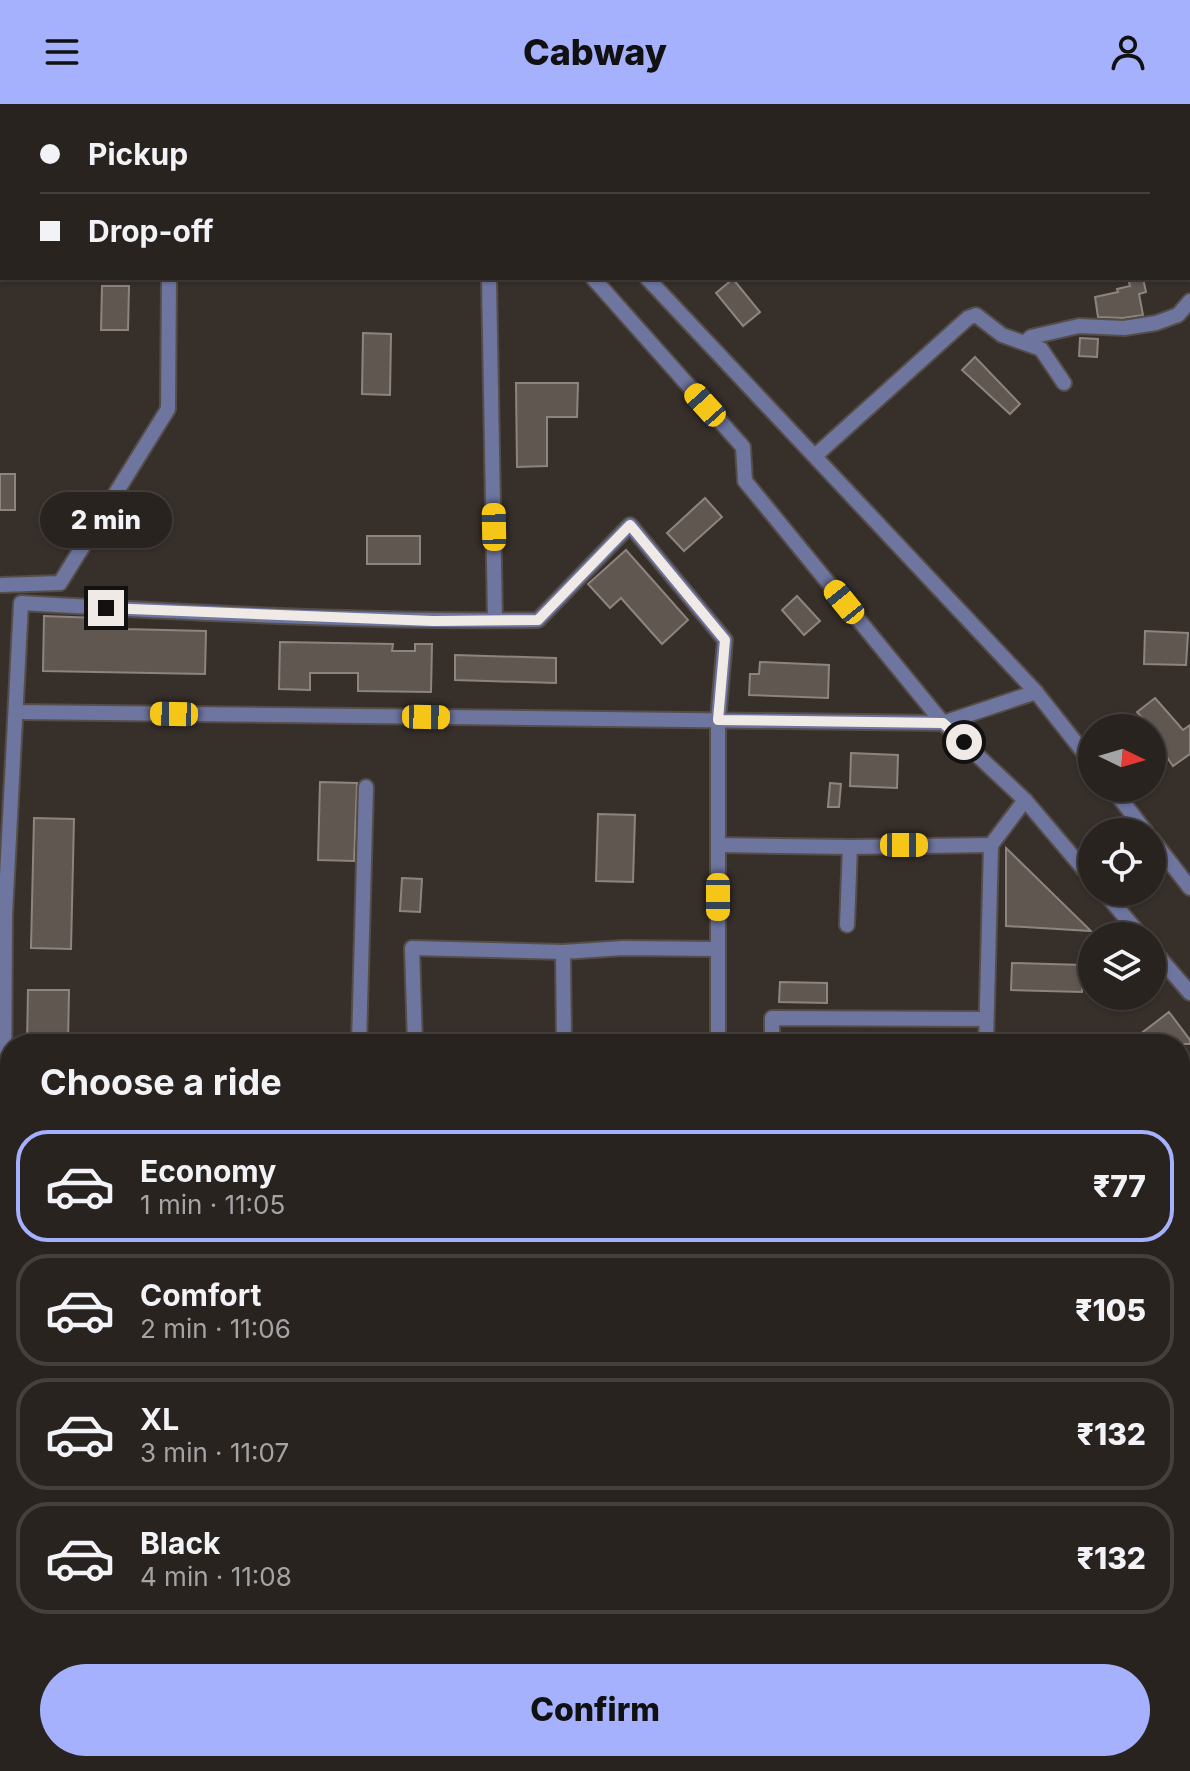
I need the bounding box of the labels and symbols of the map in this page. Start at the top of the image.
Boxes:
car [680,379,730,431]
callout: 2 min [40,492,172,548]
car [482,503,506,551]
car [820,576,868,628]
route end [88,590,124,626]
car [150,702,198,726]
car [402,705,450,729]
north arrow [1078,714,1166,802]
route start [946,724,982,760]
car [880,833,928,857]
car [706,873,730,921]

